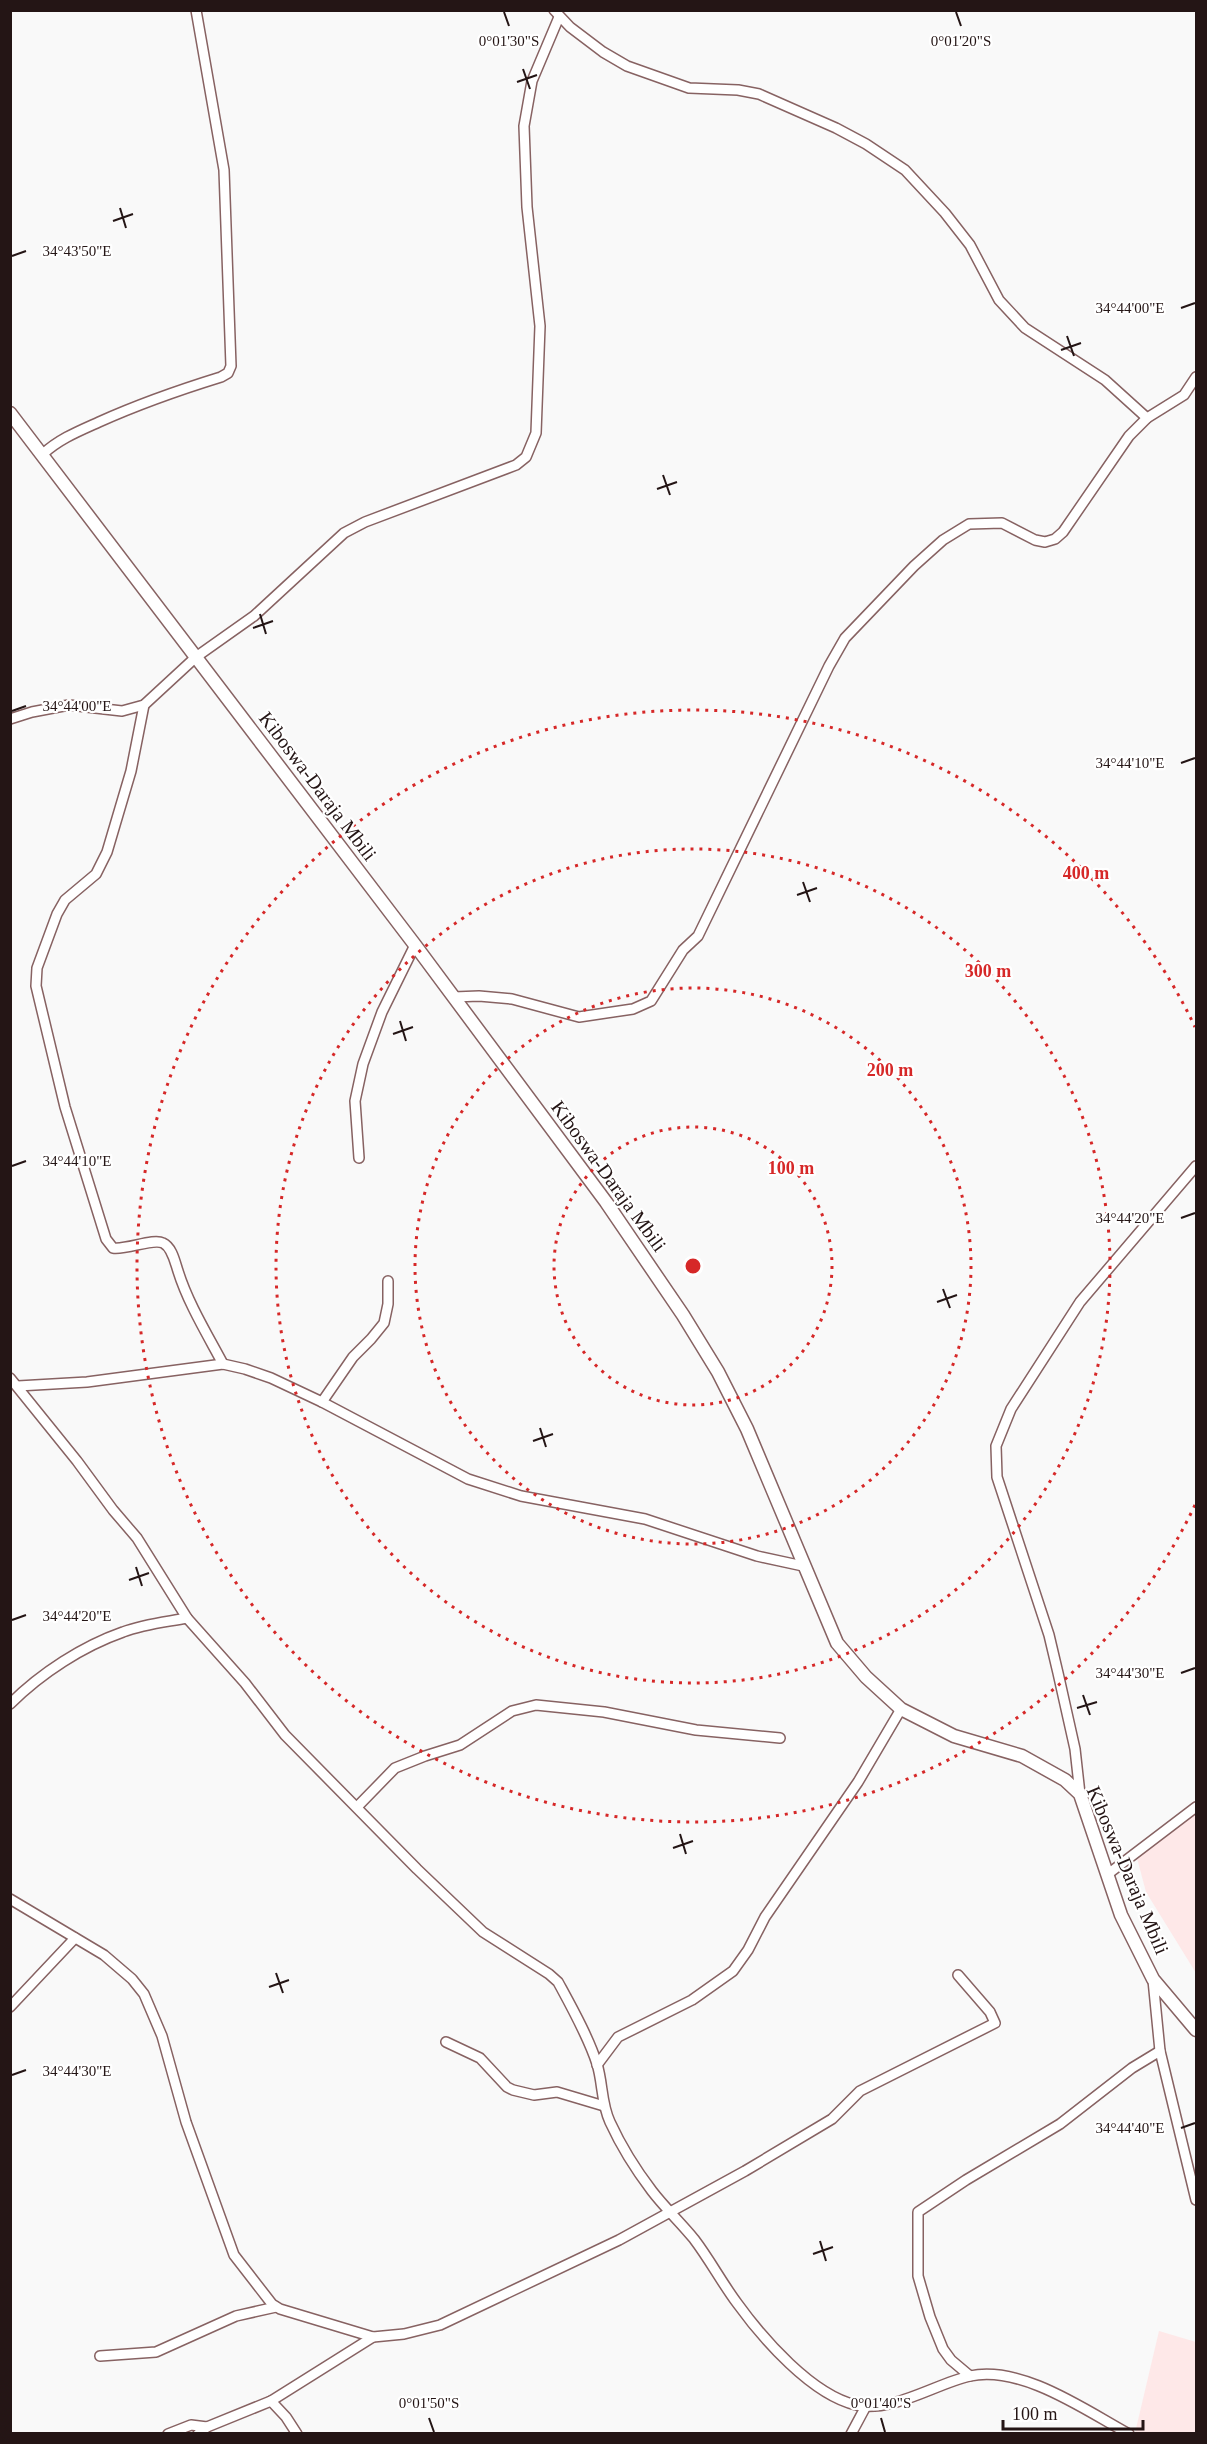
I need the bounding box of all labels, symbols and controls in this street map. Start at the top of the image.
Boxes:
text: 0°01'30"S [479,33,539,49]
text: 0°01'20"S [931,33,991,49]
text: 34°43'50"E [43,243,112,259]
text: 34°44'00"E [1096,300,1165,316]
text: 34°44'00"E [43,698,112,714]
street label: Kiboswa-Daraja Mbili [254,707,381,866]
text: 34°44'10"E [1096,755,1165,771]
text: 400 m [1063,863,1109,883]
text: 300 m [965,961,1011,981]
text: 200 m [867,1060,913,1080]
street label: Kiboswa-Daraja Mbili [546,1097,671,1256]
text: 34°44'10"E [43,1153,112,1169]
text: 100 m [768,1158,814,1178]
text: 34°44'20"E [1096,1210,1165,1226]
centre of rings [683,1256,703,1276]
text: 34°44'20"E [43,1608,112,1624]
text: 34°44'30"E [1096,1665,1165,1681]
street label: Kiboswa-Daraja Mbili [1082,1783,1174,1958]
text: 34°44'30"E [43,2063,112,2079]
text: 34°44'40"E [1096,2120,1165,2136]
scale bar [1003,2393,1142,2431]
text: 0°01'50"S [399,2395,459,2411]
text: 0°01'40"S [851,2395,911,2411]
text: 100 m [1012,2404,1058,2424]

